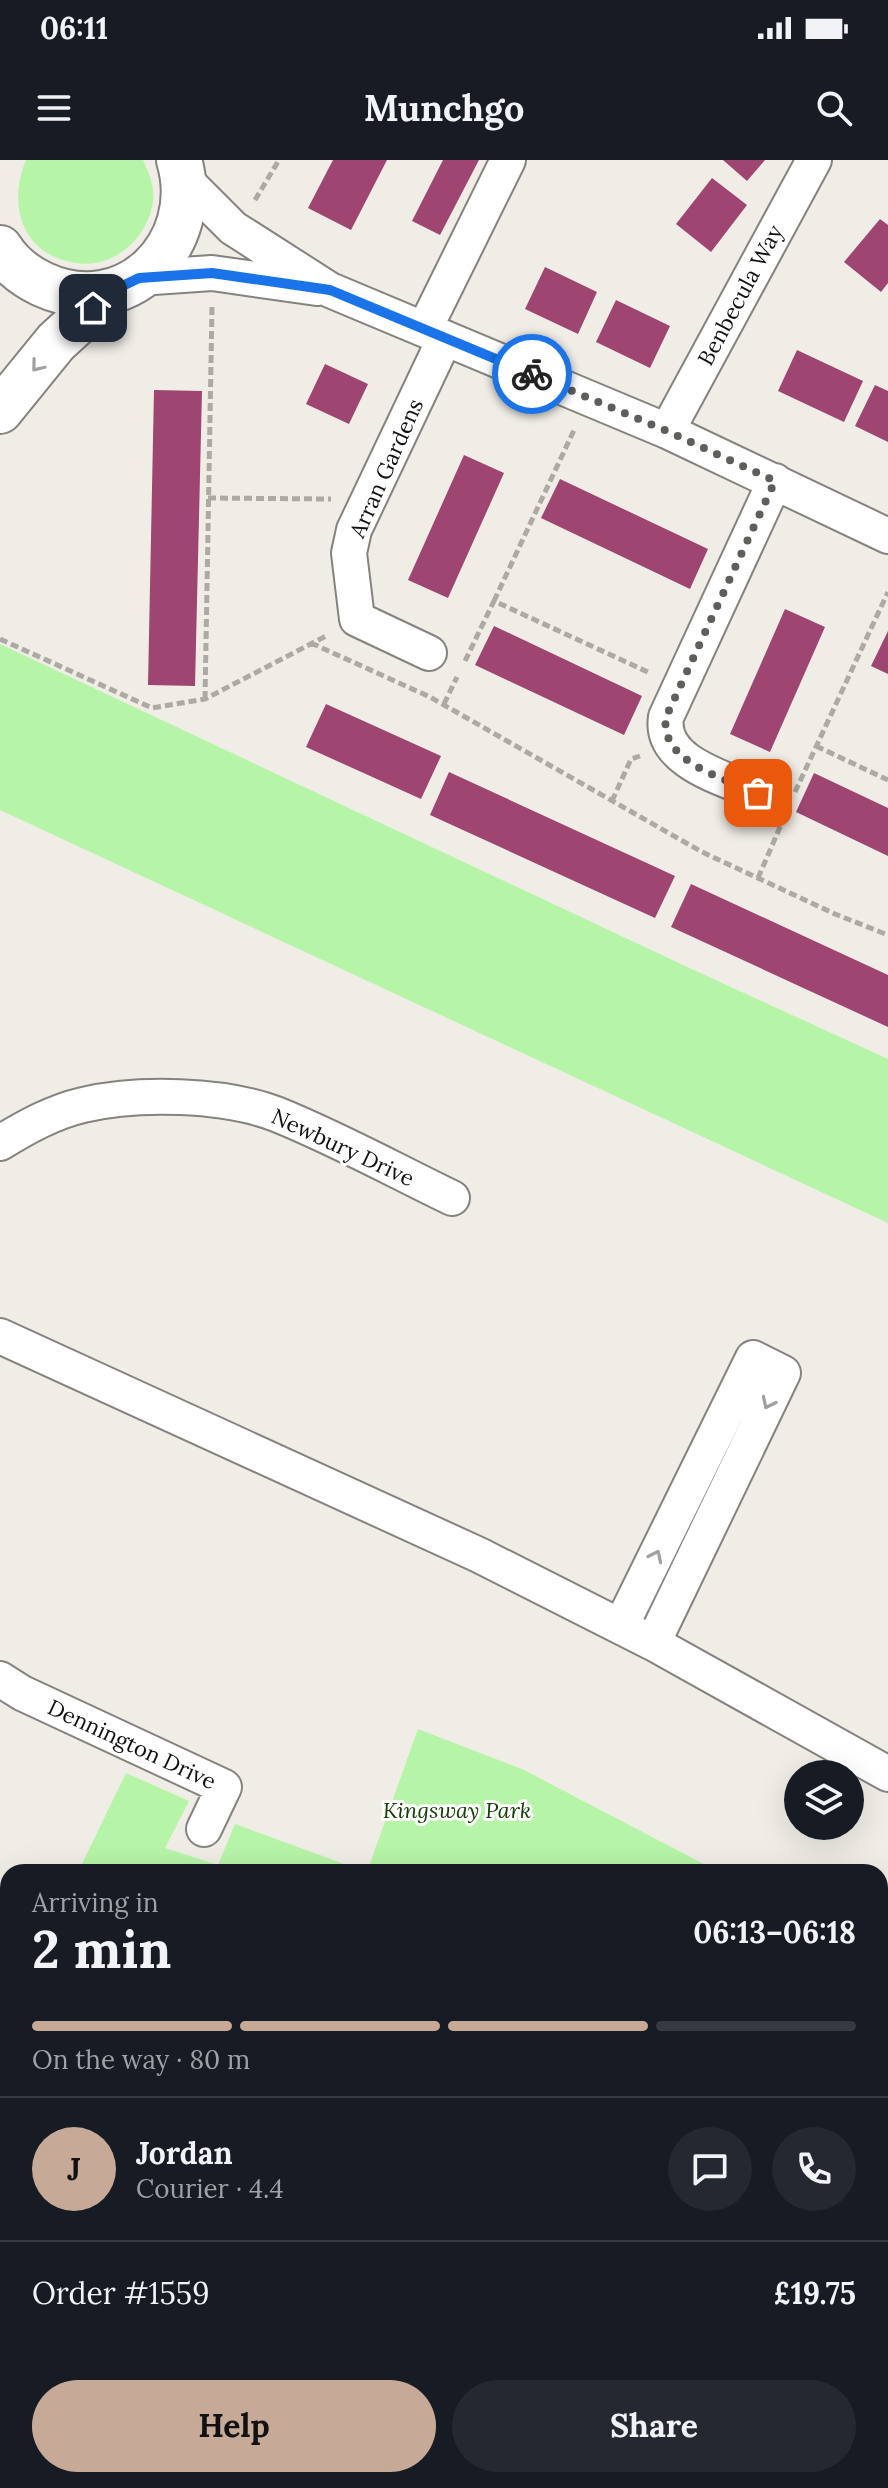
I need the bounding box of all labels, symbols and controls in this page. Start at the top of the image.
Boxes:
text: 06:11 [40,9,108,47]
text: Munchgo [364,85,524,131]
icon: menu [32,86,76,130]
icon: search [812,86,856,130]
street label: Benbecula Way [691,220,789,370]
pin [59,274,127,342]
icon: home [71,286,115,330]
courier [492,334,572,414]
icon: bike [510,352,554,396]
one-way arrow [32,357,47,371]
street label: Arran Gardens [342,394,429,543]
pin [724,759,792,827]
icon: bag [736,771,780,815]
street label: Newbury Drive [267,1102,419,1192]
one-way arrow [762,1395,778,1409]
one-way arrow [646,1550,661,1565]
street label: Dennington Drive [43,1693,221,1795]
map controls [784,1760,864,1840]
button: layers [784,1760,864,1840]
park label: Kingsway Park [383,1796,531,1824]
text: Arriving in [32,1886,159,1919]
text: 06:13–06:18 [693,1913,856,1951]
text: 2 min [32,1916,171,1982]
text: On the way · 80 m [32,2043,250,2076]
button: chat [668,2127,752,2211]
button: phone [772,2127,856,2211]
text: Jordan [136,2134,233,2172]
text: J [67,2150,81,2188]
text: Courier · 4.4 [136,2172,284,2205]
text: Order #1559 [32,2274,210,2312]
text: £19.75 [773,2274,856,2312]
button: Help [32,2380,436,2472]
button: Share [452,2380,856,2472]

